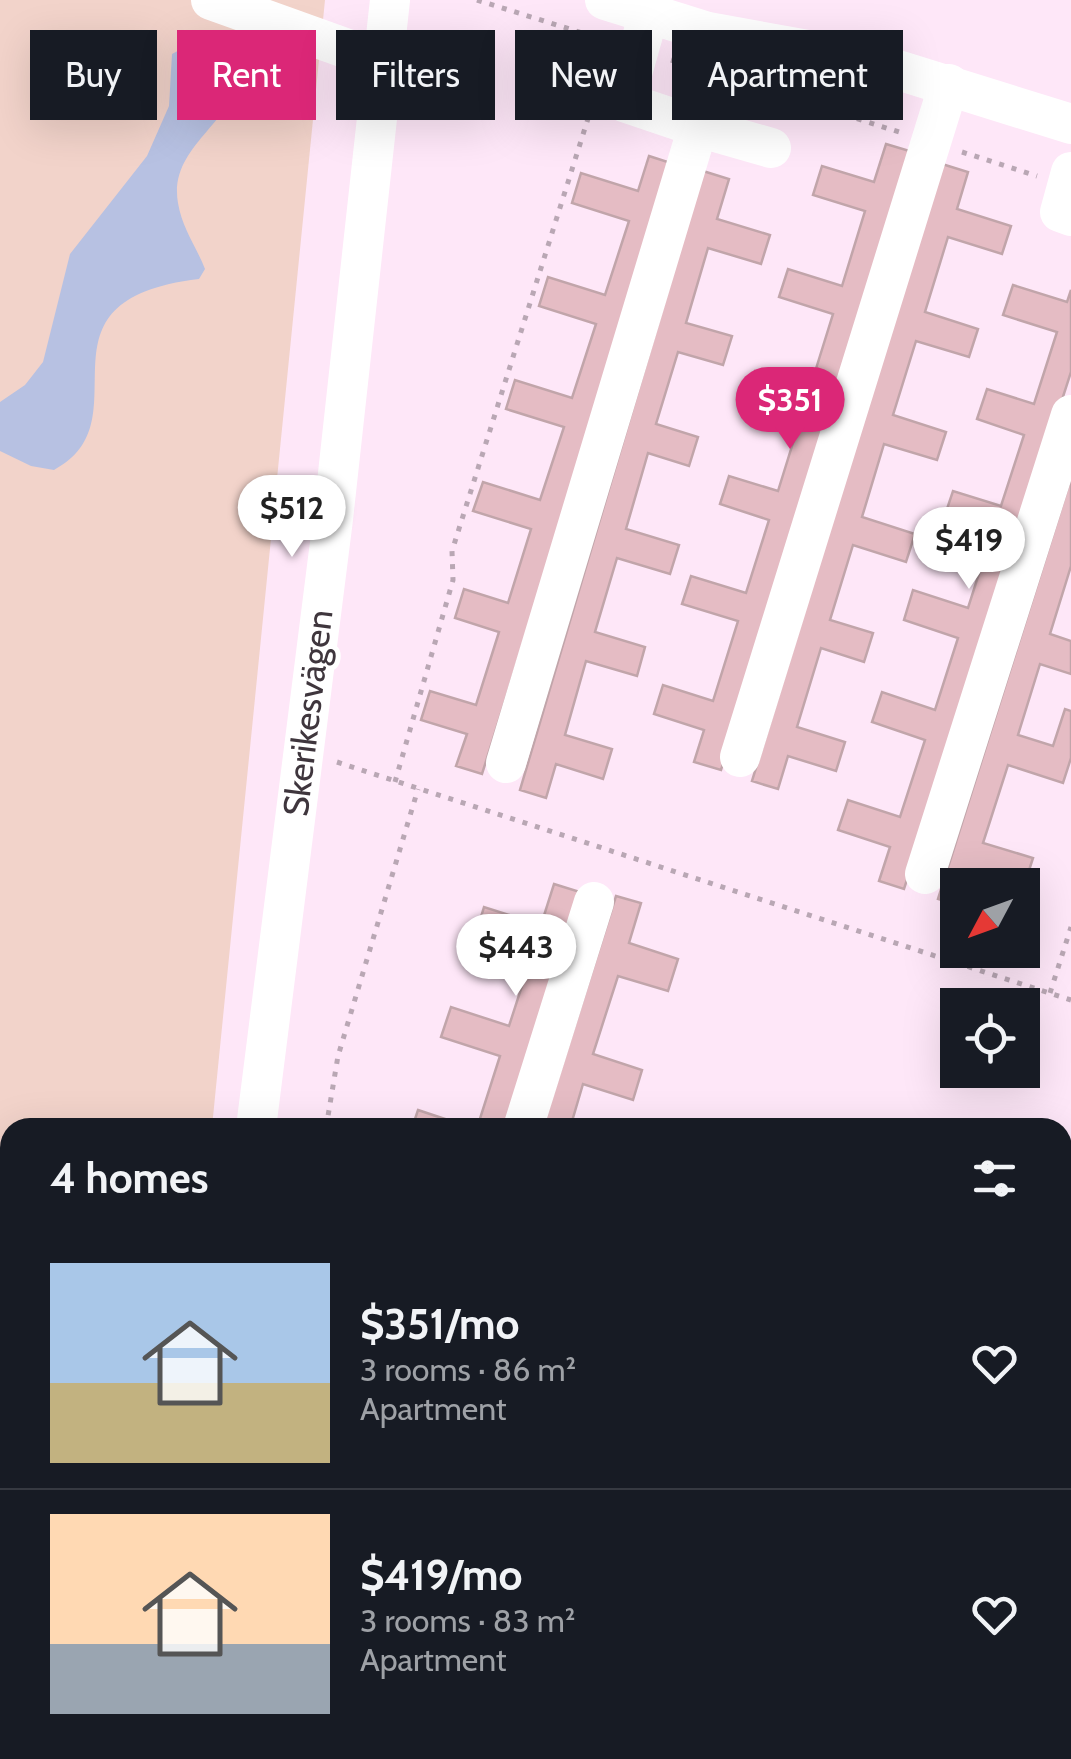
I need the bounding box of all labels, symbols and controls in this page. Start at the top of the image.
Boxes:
chip: Buy [30,30,157,120]
chip: Rent [177,30,316,120]
chip: Filters [336,30,495,120]
chip: New [515,30,652,120]
chip: Apartment [672,30,903,120]
pin: $351 [731,367,849,452]
text: $351 [758,380,822,419]
pin: $512 [233,475,351,560]
text: $512 [260,488,324,527]
pin: $419 [910,507,1028,592]
text: $419 [935,520,1003,559]
street label: Skerikesvägen [274,607,341,819]
north arrow [940,868,1040,968]
map controls [940,868,1040,1088]
pin: $443 [457,914,575,999]
text: $443 [478,927,554,966]
button: locate [940,988,1040,1088]
icon: filters [967,1151,1022,1206]
text: 4 homes [50,1152,209,1204]
text: $351/mo [360,1298,519,1350]
icon: home [130,1303,250,1423]
icon: heart [967,1336,1022,1391]
text: 3 rooms · 86 m² [360,1350,576,1389]
text: Apartment [360,1389,507,1428]
text: $419/mo [360,1549,522,1601]
icon: home [130,1554,250,1674]
icon: heart [967,1587,1022,1642]
text: 3 rooms · 83 m² [360,1601,575,1640]
text: Apartment [360,1640,507,1679]

